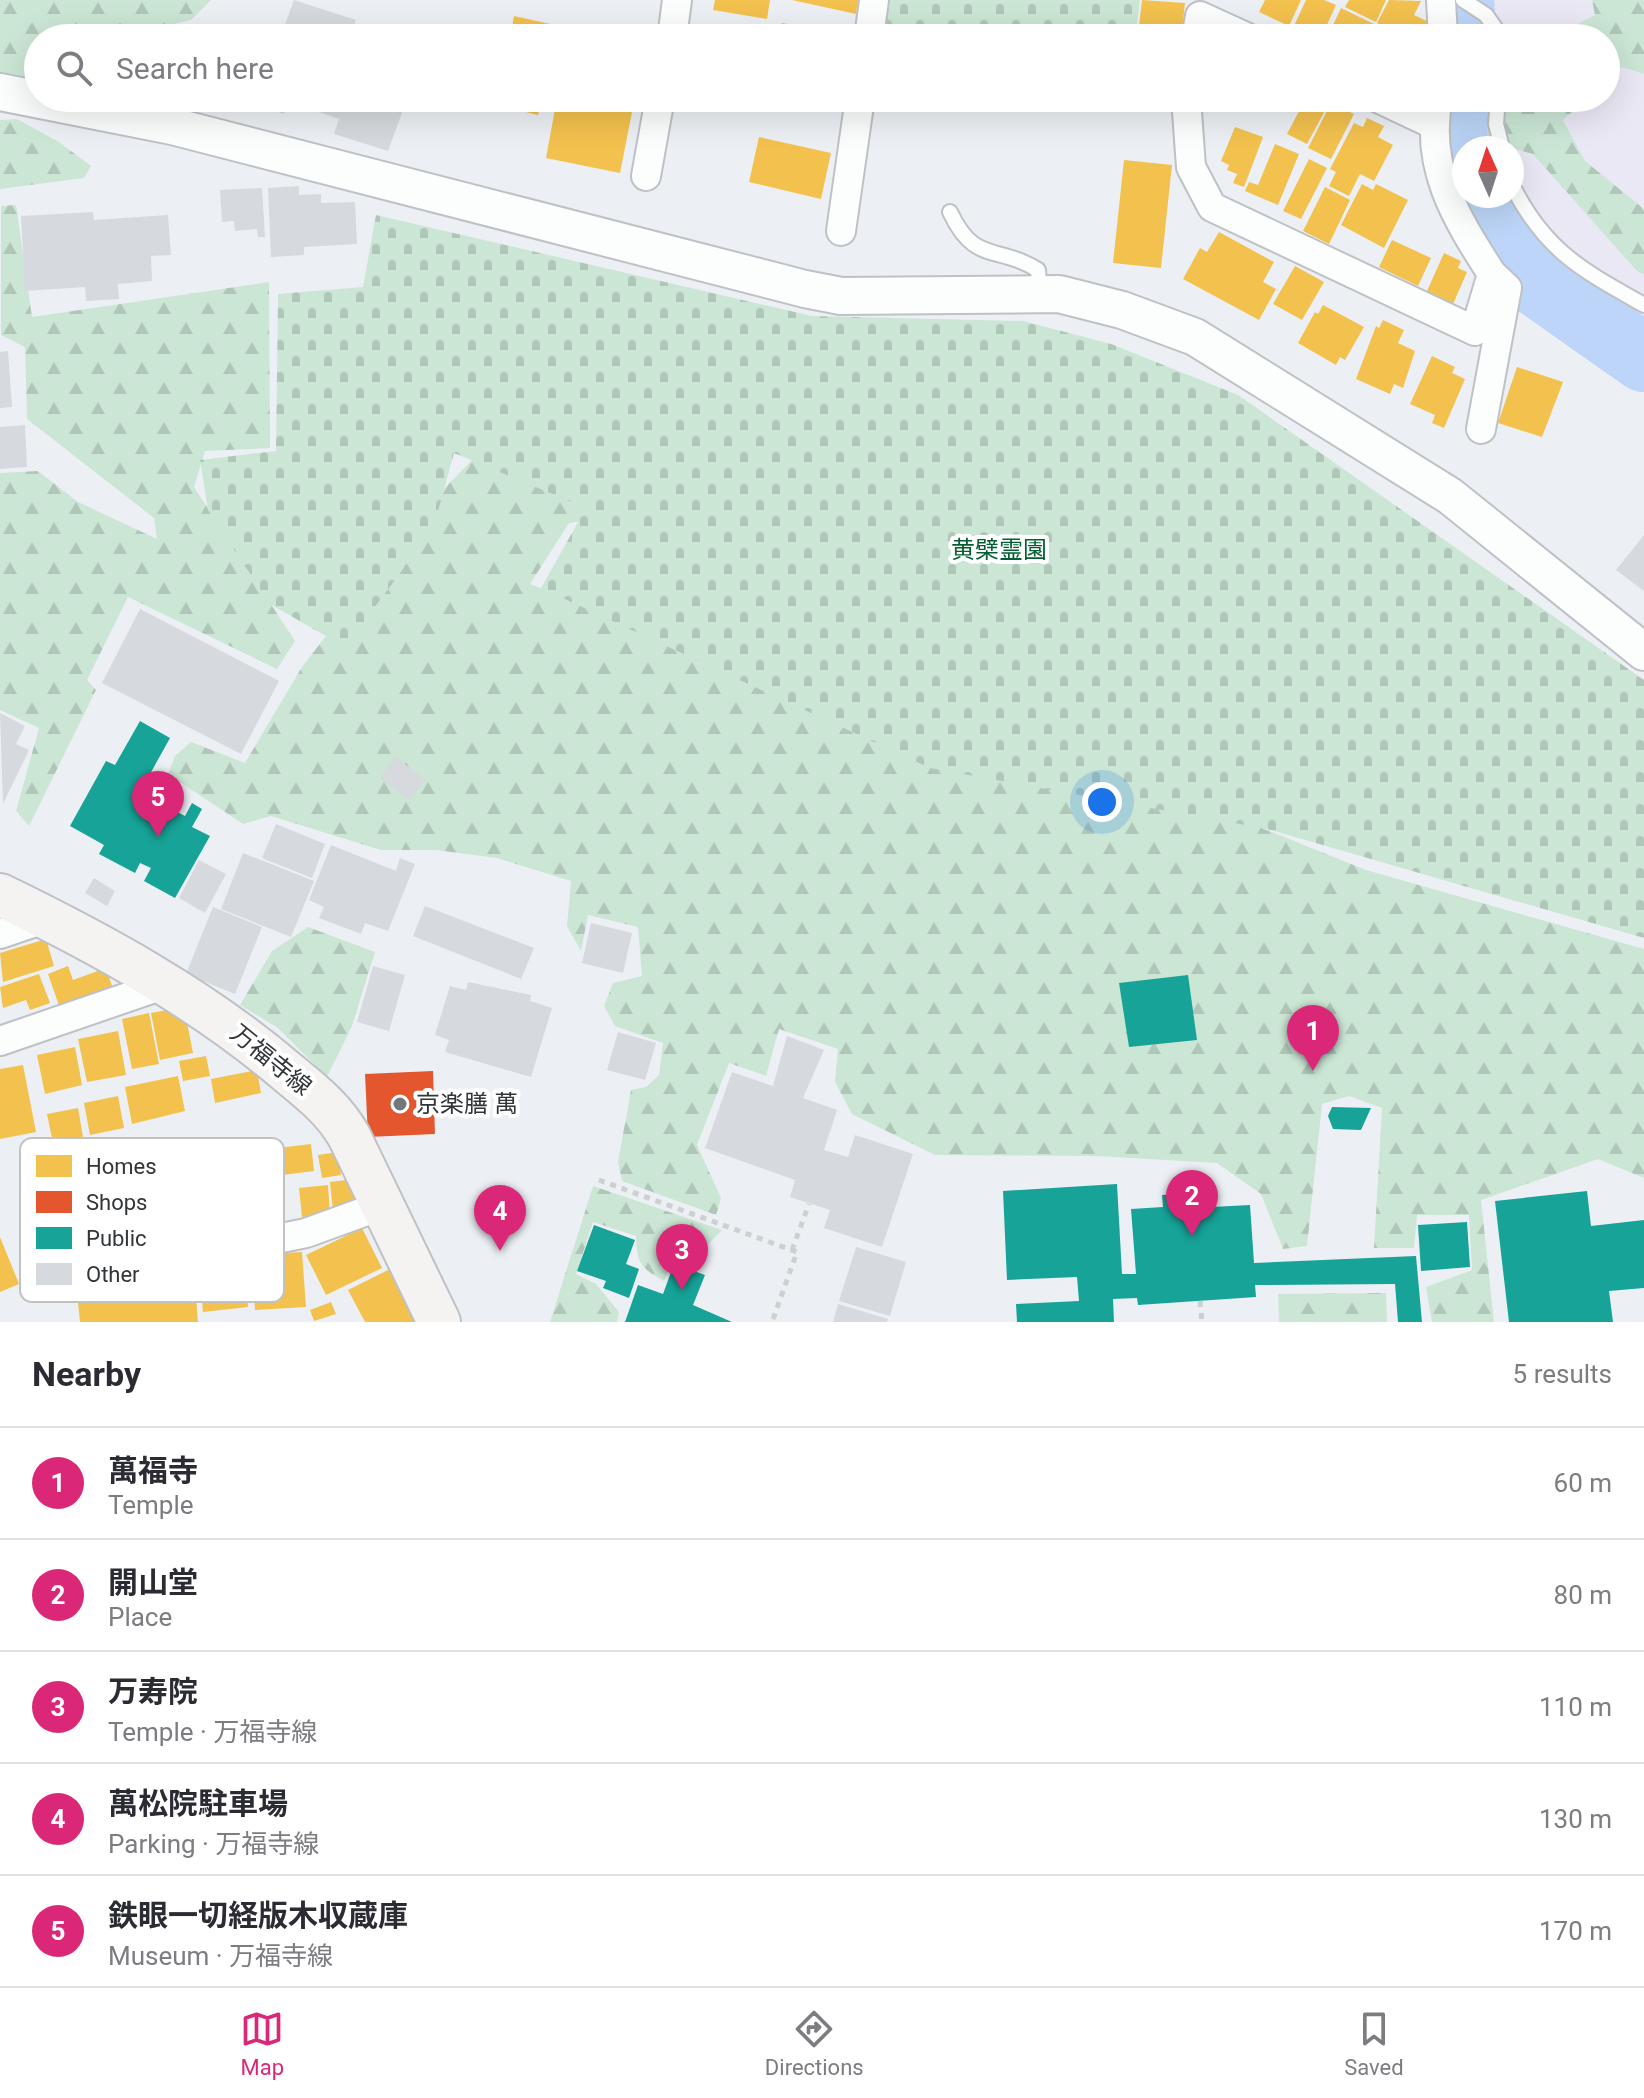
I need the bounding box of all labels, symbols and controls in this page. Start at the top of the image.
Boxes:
search box [24,24,1620,112]
icon: search [52,46,96,90]
text: Search here [116,51,274,86]
north arrow [1452,136,1524,208]
park label: 黄檗霊園 [951,536,1047,564]
pin: 5 [132,771,184,837]
your location [1082,782,1122,822]
pin: 1 [1287,1005,1339,1071]
street label: 万福寺線 [225,1019,317,1101]
place label: 京楽膳 萬 [416,1090,518,1118]
marker: 京楽膳 萬 [391,1095,409,1113]
legend [20,1138,284,1302]
text: Homes [86,1154,157,1179]
pin: 2 [1166,1170,1218,1236]
pin: 4 [474,1185,526,1251]
text: Shops [86,1190,147,1215]
pin: 3 [656,1224,708,1290]
text: Public [86,1226,147,1251]
text: Other [86,1262,140,1287]
text: Nearby [32,1354,141,1394]
text: 5 results [1513,1359,1612,1389]
text: 萬福寺 [108,1453,198,1488]
text: 1 [51,1468,65,1498]
text: 60 m [1554,1468,1612,1498]
text: Temple [108,1490,194,1520]
text: 開山堂 [108,1565,198,1600]
text: 2 [51,1580,65,1610]
text: 80 m [1554,1580,1612,1610]
text: Place [108,1602,172,1632]
text: 万寿院 [108,1674,198,1709]
text: 3 [51,1692,65,1722]
text: 110 m [1539,1692,1612,1722]
text: Temple · 万福寺線 [108,1717,317,1747]
text: 萬松院駐車場 [108,1786,288,1821]
text: 4 [51,1804,65,1834]
text: 130 m [1539,1804,1612,1834]
text: Parking · 万福寺線 [108,1829,319,1859]
text: 鉄眼一切経版木収蔵庫 [108,1898,408,1933]
text: 5 [51,1916,65,1946]
text: 170 m [1539,1916,1612,1946]
text: Museum · 万福寺線 [108,1941,333,1971]
tab: Map [240,2007,284,2080]
tab: Directions [765,2007,864,2080]
tab: Saved [1344,2007,1404,2080]

